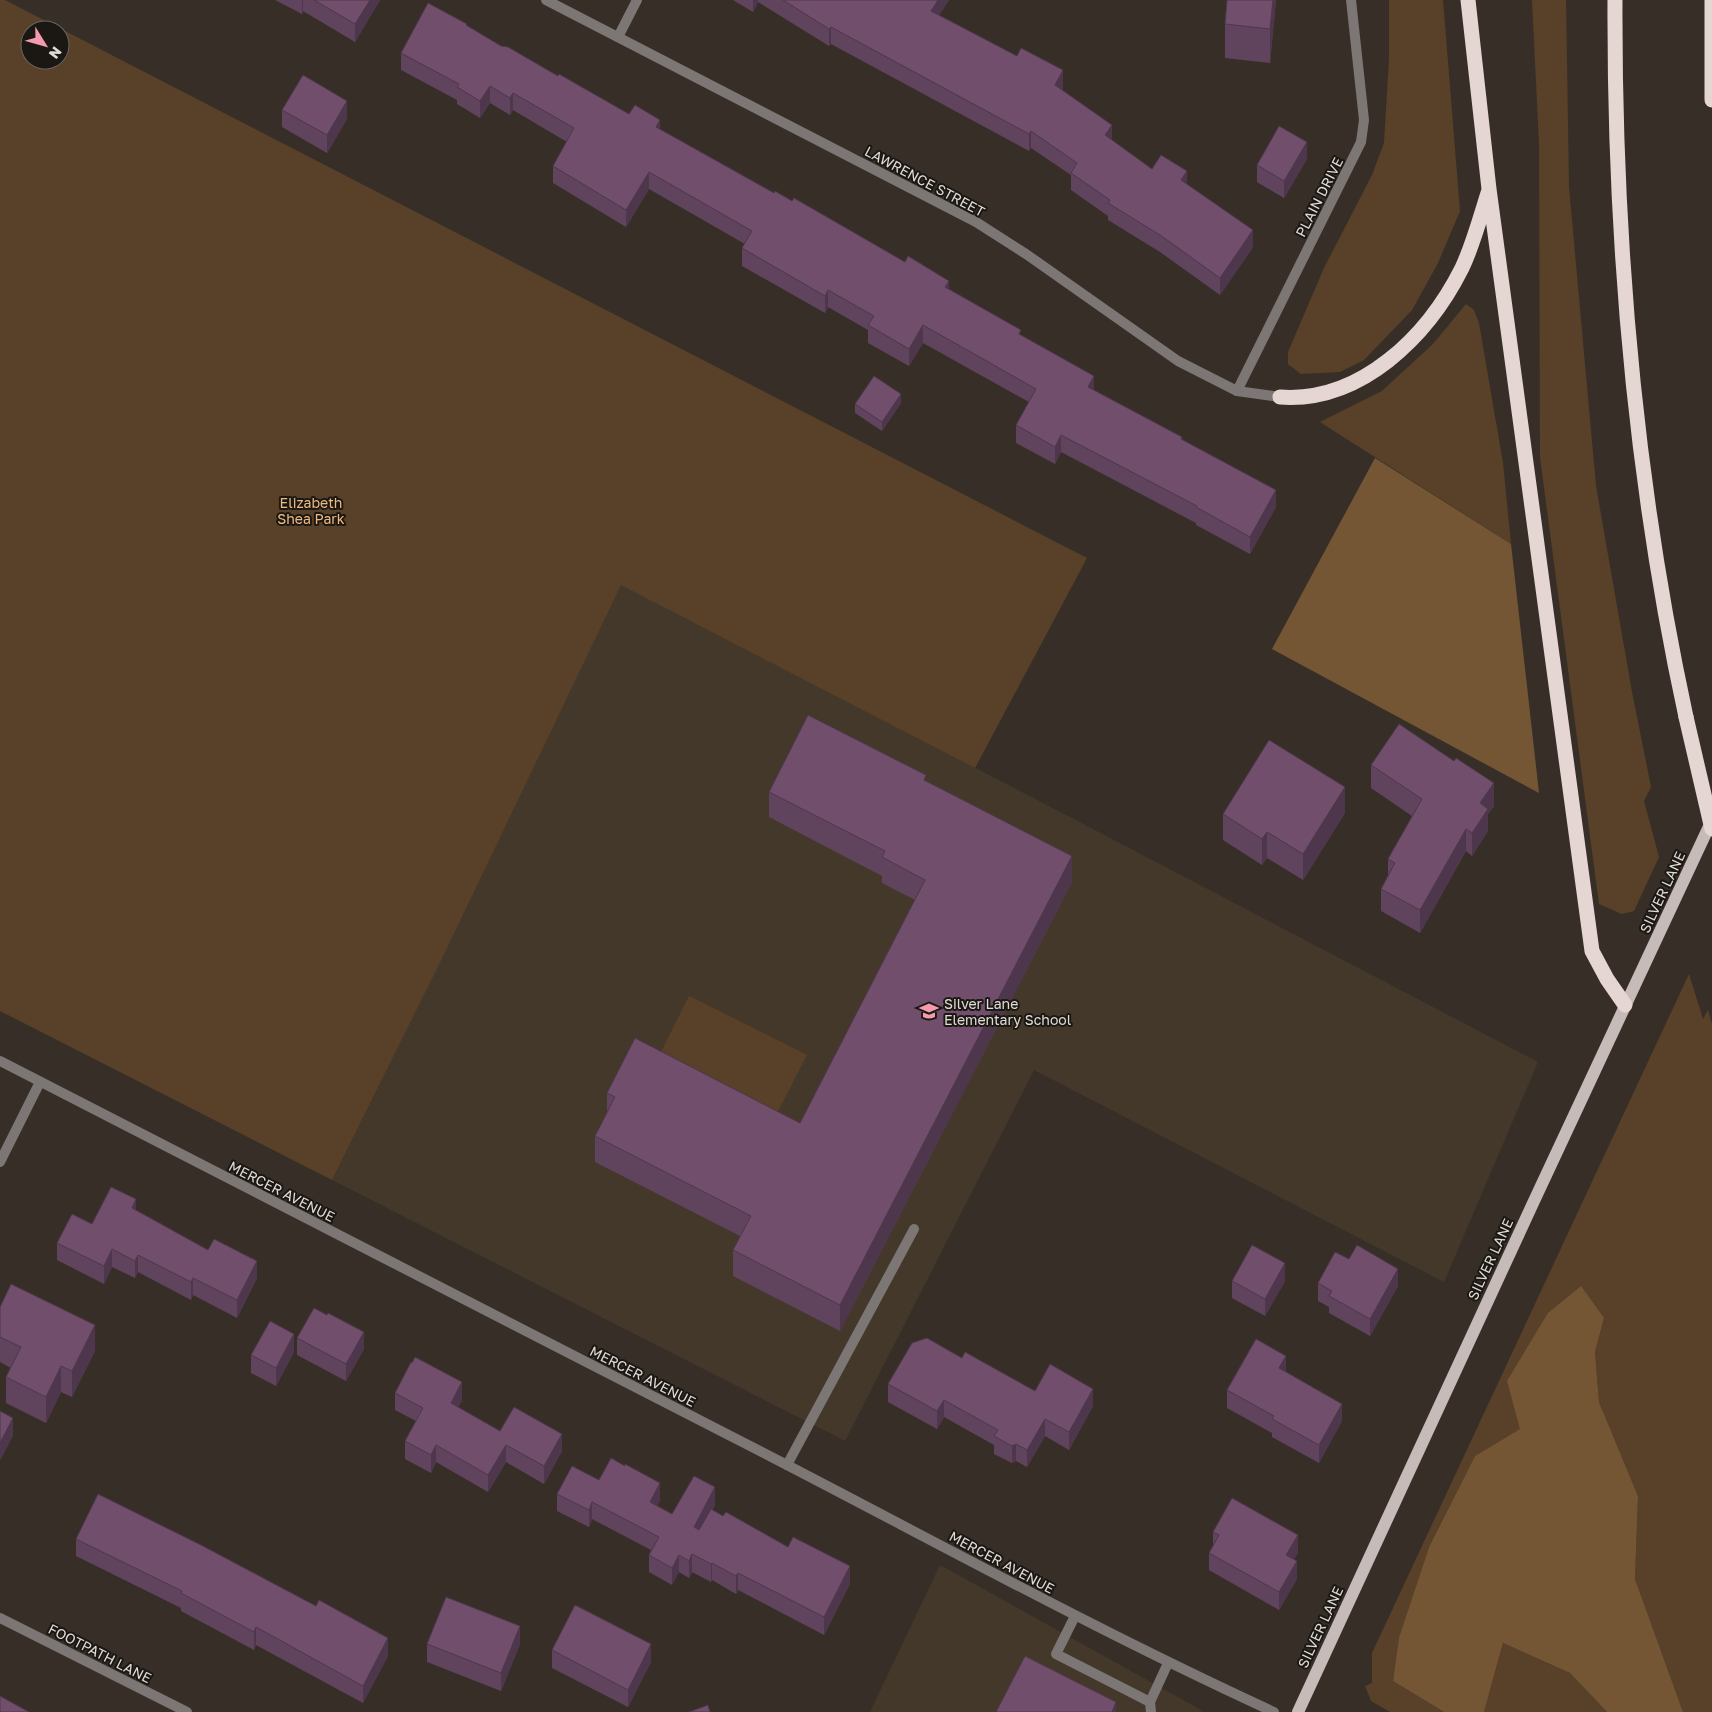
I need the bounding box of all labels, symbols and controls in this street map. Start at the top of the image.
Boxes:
north arrow [20,20,70,70]
text: N [46,44,66,62]
street label: LAWRENCE STREET [862,142,988,220]
street label: PLAIN DRIVE [1292,154,1346,240]
park label: Elizabeth Shea Park [277,494,345,527]
street label: SILVER LANE [1636,849,1688,935]
place label: Silver Lane Elementary School [944,995,1071,1028]
school or university icon: Silver Lane Elementary School [918,1000,940,1022]
street label: MERCER AVENUE [226,1157,338,1225]
street label: SILVER LANE [1464,1216,1516,1302]
street label: MERCER AVENUE [587,1342,699,1410]
street label: MERCER AVENUE [947,1527,1057,1597]
street label: SILVER LANE [1294,1584,1346,1670]
street label: FOOTPATH LANE [46,1620,154,1686]

